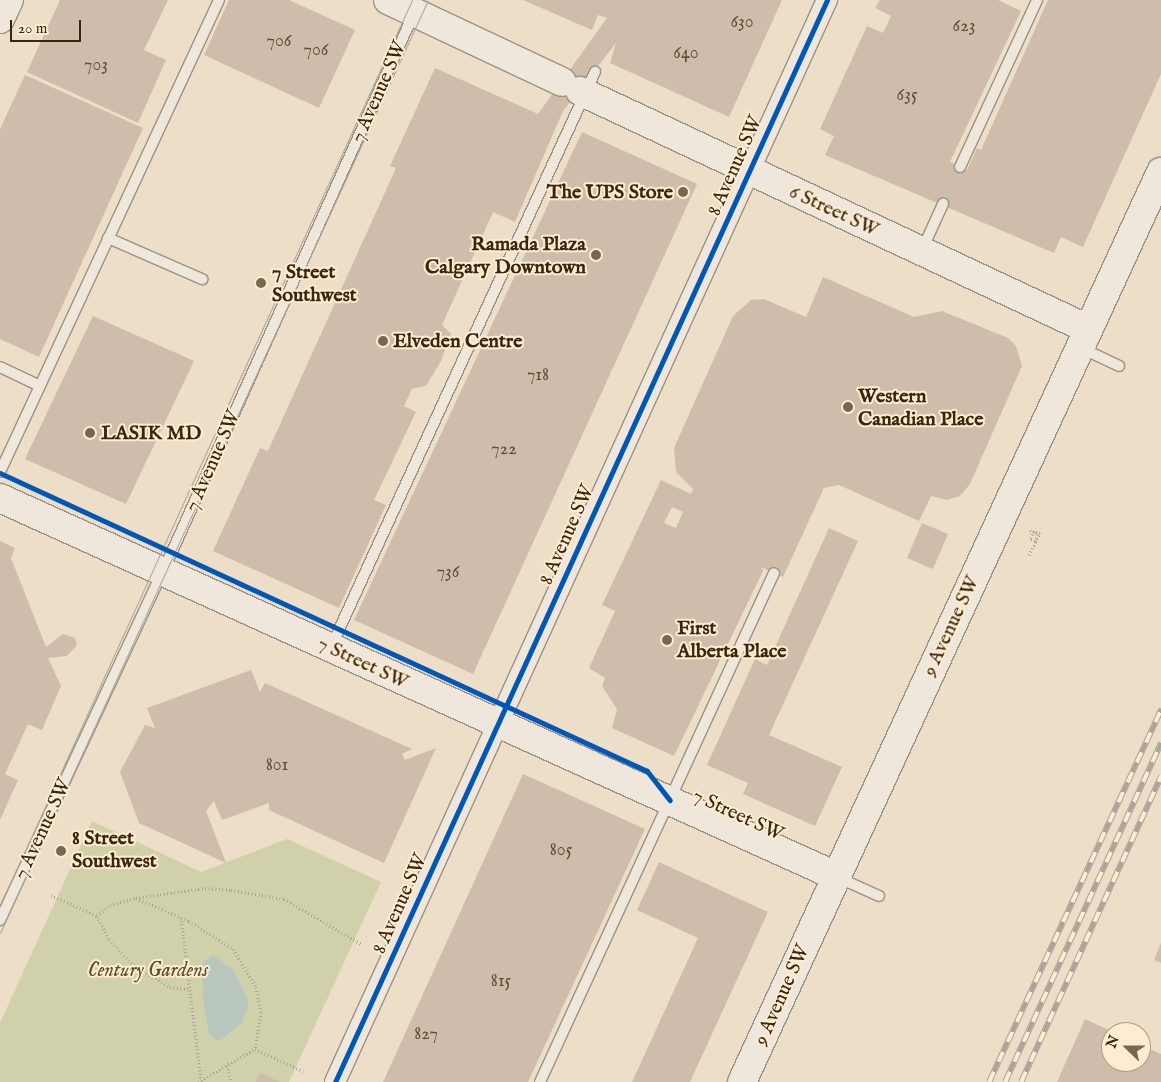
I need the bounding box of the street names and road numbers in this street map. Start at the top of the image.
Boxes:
street label: 7 Avenue SW [346,38,412,146]
street label: 8 Avenue SW [702,112,768,220]
street label: 6 Street SW [785,180,883,242]
street label: 7 Avenue SW [180,407,246,515]
street label: 8 Avenue SW [534,481,600,589]
street label: 9 Avenue SW [917,572,985,680]
street label: 7 Street SW [314,632,412,694]
street label: 7 Avenue SW [9,775,77,883]
street label: 7 Street SW [689,784,787,846]
street label: 8 Avenue SW [367,850,433,958]
street label: 9 Avenue SW [749,941,815,1049]

